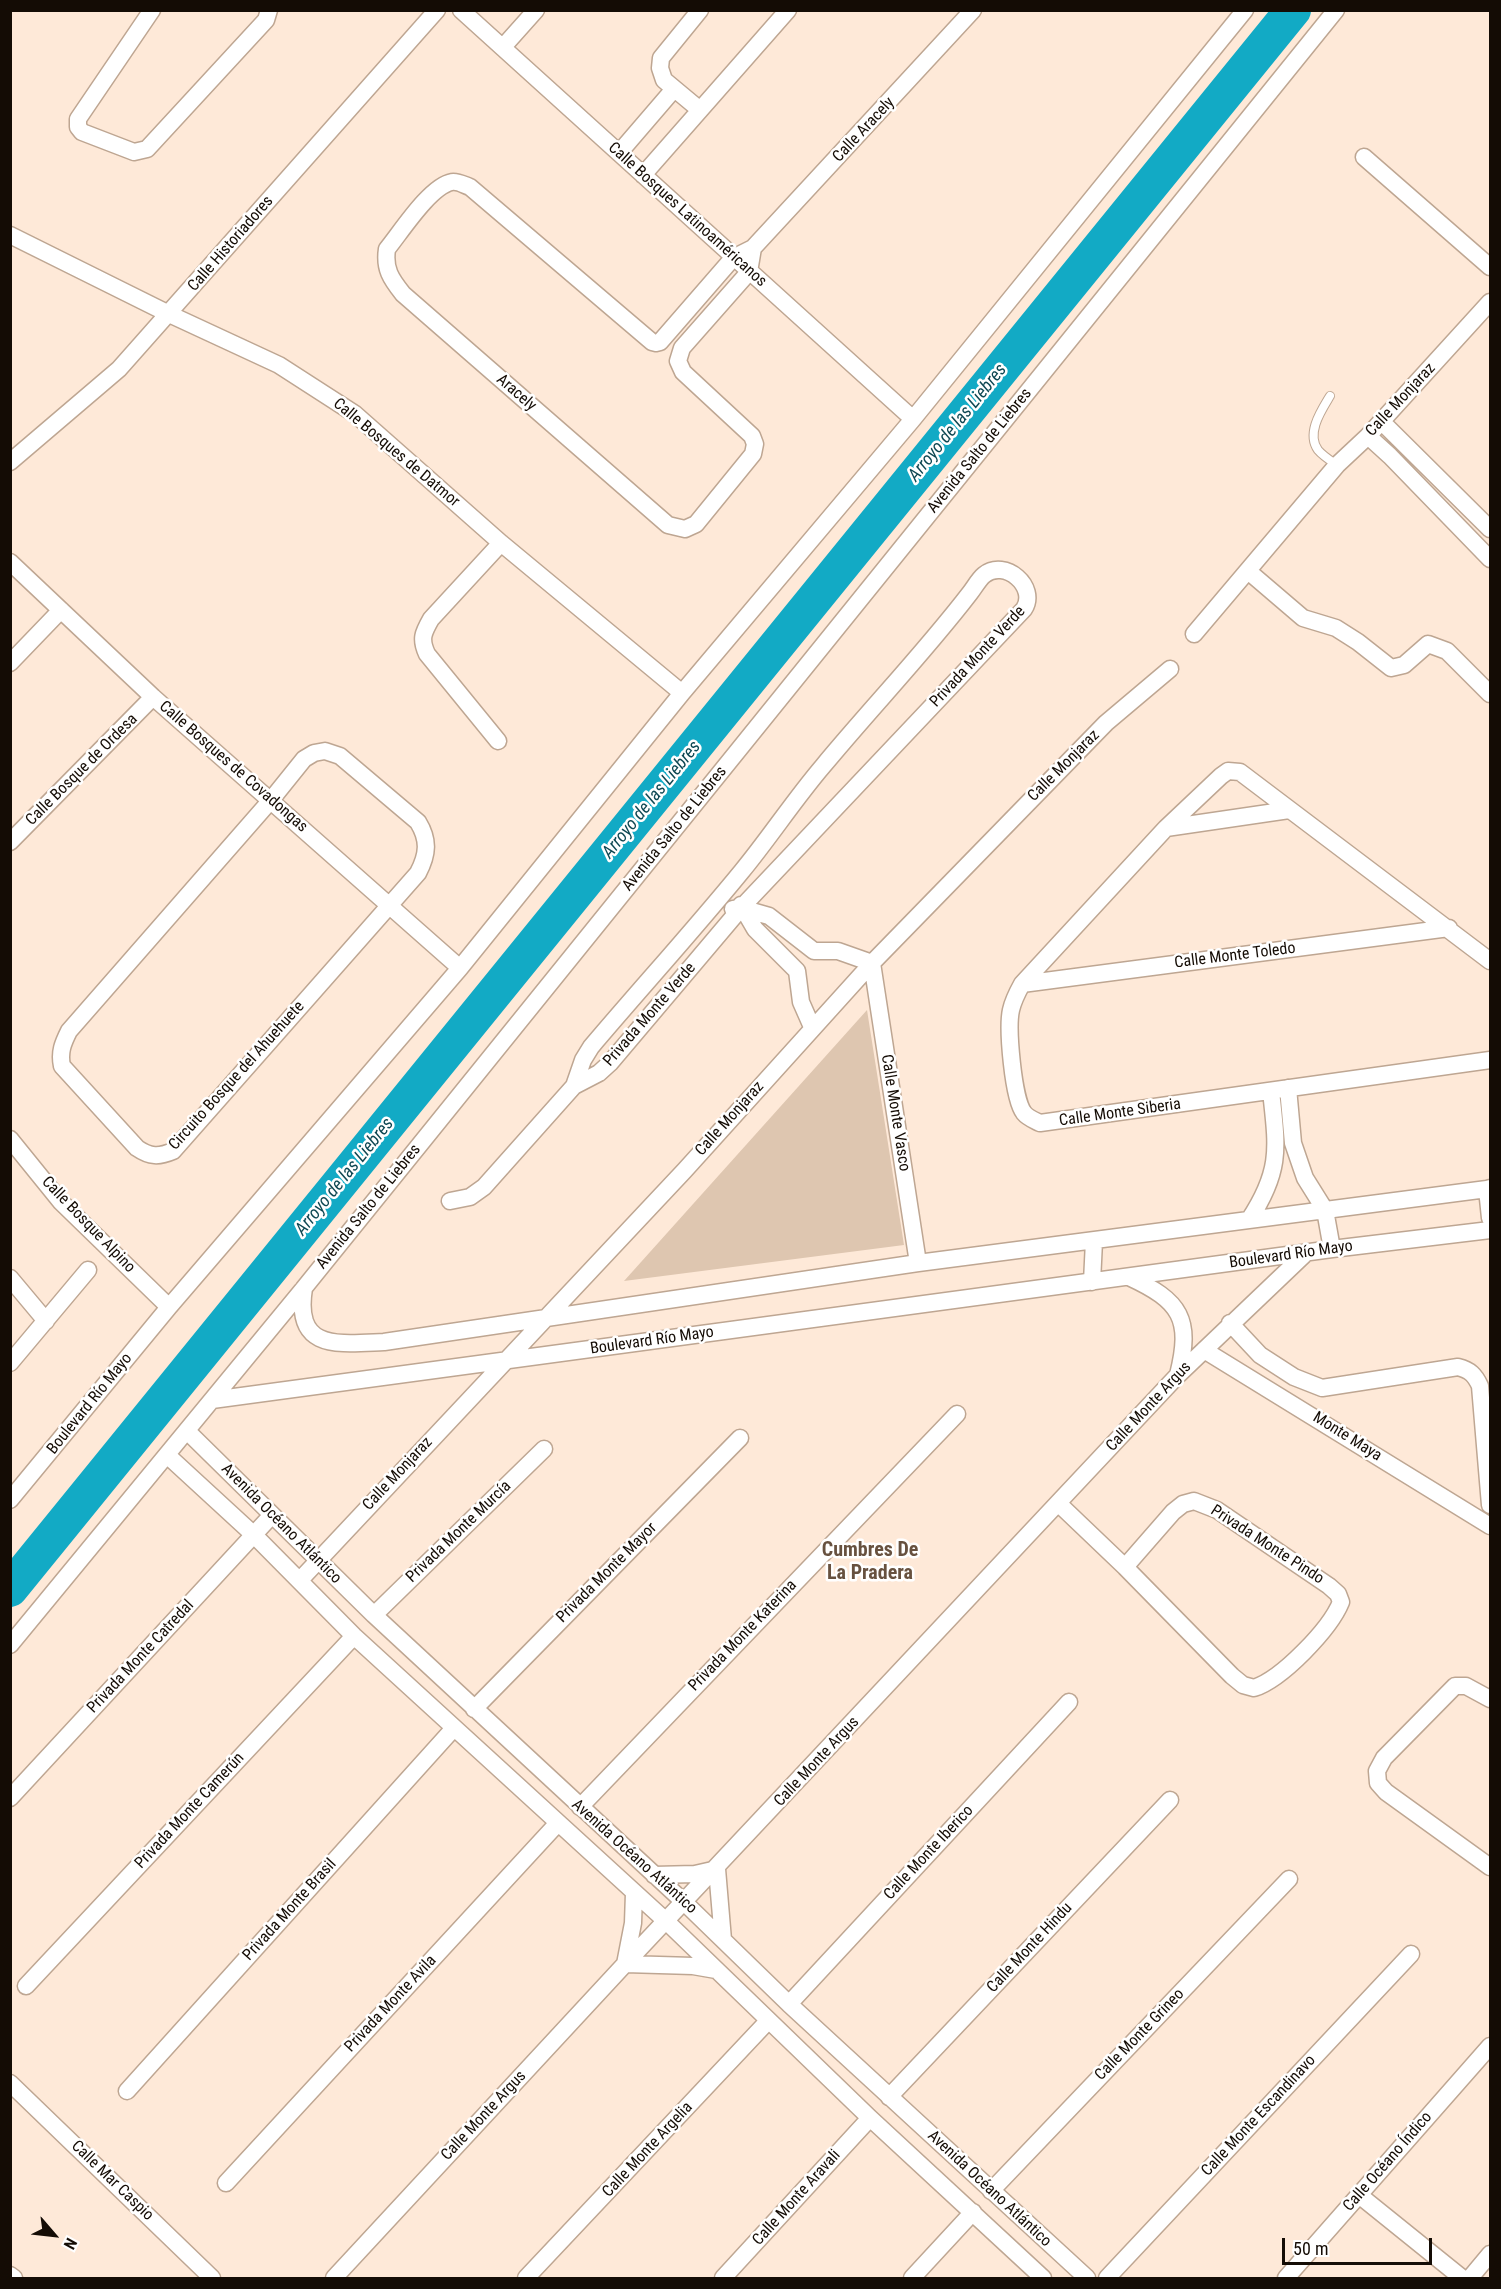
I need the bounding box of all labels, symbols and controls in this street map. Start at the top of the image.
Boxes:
street label: Calle Aracely [829,93,899,167]
street label: Calle Bosques Latinoaméricanos [604,139,770,291]
street label: Calle Historiadores [184,192,278,296]
street label: Calle Monjaraz [1362,359,1440,441]
water label: Arroyo de las Liebres [904,360,1012,486]
street label: Aracely [492,370,540,416]
street label: Avenida Salto de Liebres [924,385,1036,517]
street label: Calle Bosques de Datmor [329,395,463,511]
street label: Privada Monte Verde [926,602,1030,712]
street label: Calle Bosques de Covadongas [155,697,311,837]
street label: Calle Bosque de Ordesa [22,710,142,830]
street label: Calle Monjaraz [1024,726,1104,806]
water label: Arroyo de las Liebres [598,737,706,863]
street label: Avenida Salto de Liebres [619,763,731,895]
street label: Calle Monte Toledo [1173,939,1297,973]
street label: Privada Monte Verde [600,959,700,1071]
street label: Circuito Bosque del Ahuehuete [165,998,309,1154]
street label: Calle Monte Vasco [876,1053,914,1173]
street label: Calle Monjaraz [692,1078,768,1160]
street label: Calle Monte Siberia [1058,1095,1182,1131]
water label: Arroyo de las Liebres [291,1114,399,1240]
street label: Avenida Salto de Liebres [313,1141,425,1273]
street label: Calle Bosque Alpino [37,1173,139,1277]
street label: Boulevard Río Mayo [1228,1237,1354,1273]
street label: Boulevard Río Mayo [589,1323,715,1359]
street label: Boulevard Río Mayo [43,1350,137,1458]
street label: Calle Monte Argus [1102,1358,1196,1456]
street label: Monte Maya [1309,1408,1385,1466]
street label: Calle Monjaraz [359,1433,437,1515]
street label: Avenida Océano Atlántico [217,1460,345,1588]
street label: Privada Monte Murcía [403,1477,515,1587]
street label: Privada Monte Pindo [1207,1501,1327,1589]
street label: Privada Monte Mayor [553,1519,661,1627]
district label: Cumbres De La Pradera [822,1539,918,1586]
street label: Privada Monte Katerina [685,1576,801,1696]
street label: Privada Monte Catredal [84,1596,198,1718]
street label: Calle Monte Argus [770,1713,864,1811]
street label: Privada Monte Camerún [131,1749,249,1873]
street label: Avenida Océano Atlántico [567,1796,701,1918]
street label: Calle Monte Iberico [880,1802,978,1904]
street label: Privada Monte Brasil [239,1855,341,1965]
street label: Calle Monte Hindu [983,1899,1077,1997]
street label: Privada Monte Avila [341,1952,441,2056]
street label: Calle Monte Grineo [1091,1985,1189,2085]
street label: Calle Monte Escandinavo [1198,2051,1320,2181]
street label: Calle Monte Argus [437,2067,531,2165]
street label: Calle Monte Argelia [599,2098,697,2202]
street label: Calle Océano Índico [1340,2108,1436,2216]
street label: Avenida Océano Atlántico [923,2127,1055,2251]
street label: Calle Mar Caspio [67,2137,157,2225]
street label: Calle Monte Aravali [749,2146,845,2250]
north arrow [24,2205,84,2265]
scale bar [1285,2226,1435,2264]
text: N [60,2235,81,2252]
text: 50 m [1293,2238,1328,2259]

